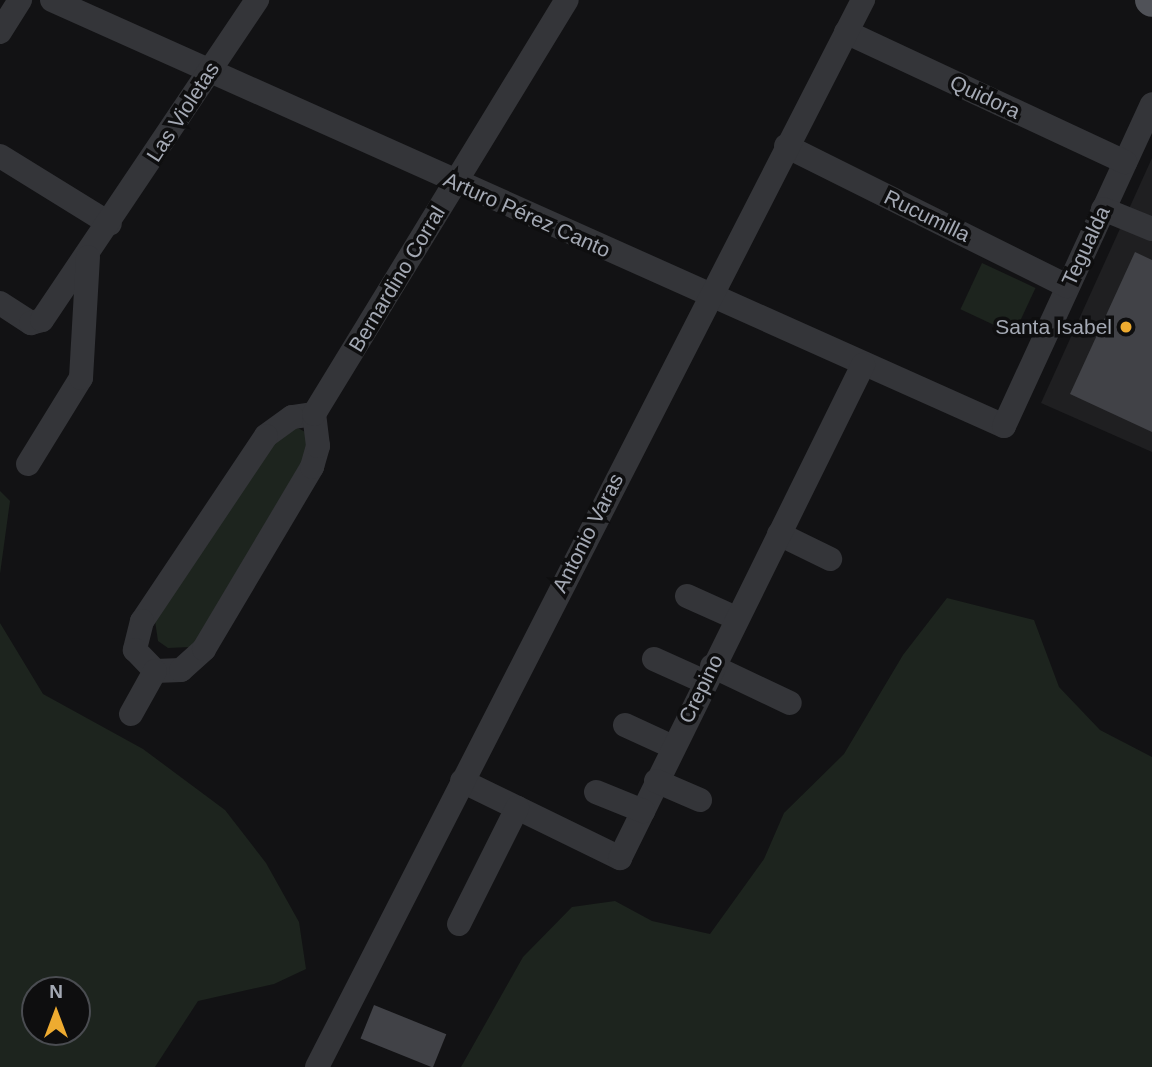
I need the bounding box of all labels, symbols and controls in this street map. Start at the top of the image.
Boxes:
street label: Las Violetas [141,57,225,167]
street label: Quidora [946,70,1024,124]
street label: Arturo Pérez Canto [440,167,614,263]
street label: Rucumilla [880,184,974,248]
street label: Bernardino Corral [344,201,450,357]
street label: Tegualda [1057,202,1115,290]
place label: Santa Isabel [995,314,1112,340]
marker: Santa Isabel [1118,319,1134,335]
street label: Antonio Varas [547,469,629,597]
street label: Crepino [674,650,728,728]
north arrow [21,976,91,1046]
text: N [49,981,63,1002]

